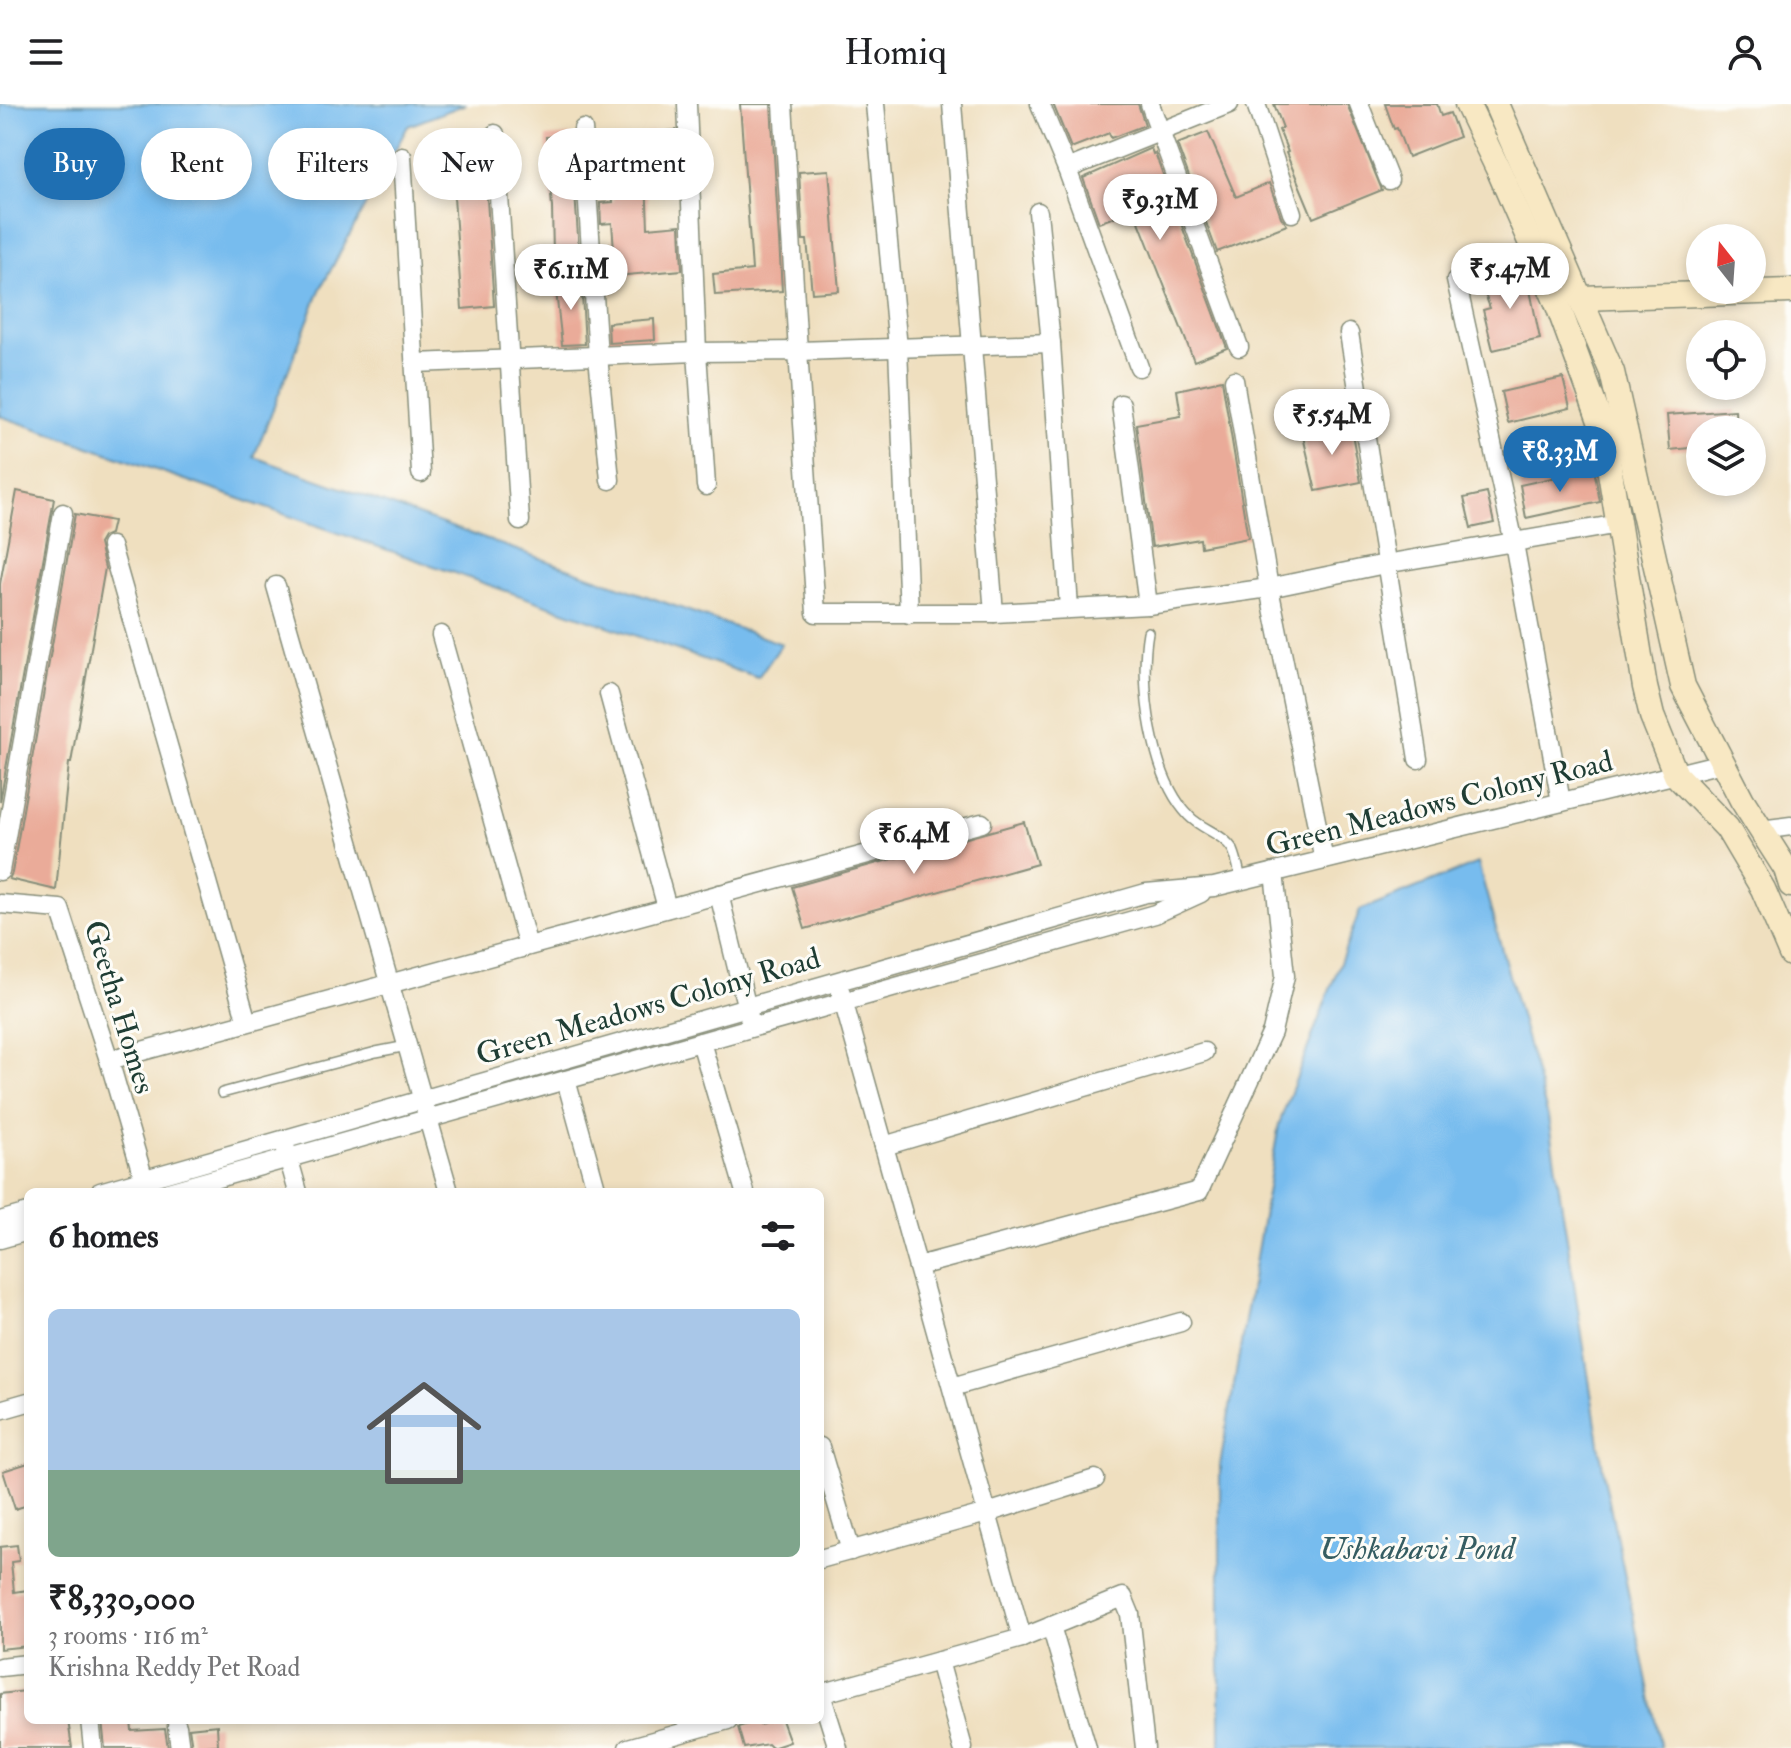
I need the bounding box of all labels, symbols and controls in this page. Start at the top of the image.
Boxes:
icon: menu [24,30,68,74]
text: Homiq [844,30,947,75]
icon: person [1723,30,1767,74]
chip: Buy [24,128,125,200]
chip: Rent [141,128,252,200]
chip: Filters [268,128,397,200]
chip: New [413,128,522,200]
chip: Apartment [538,128,714,200]
pin: ₹9.31M [1095,174,1225,242]
text: ₹9.31M [1121,184,1199,216]
north arrow [1686,224,1766,304]
map controls [1686,224,1766,496]
pin: ₹5.47M [1445,243,1575,311]
pin: ₹6.11M [506,244,636,312]
text: ₹5.47M [1469,253,1551,285]
text: ₹6.11M [533,254,609,286]
button: locate [1686,320,1766,400]
pin: ₹5.54M [1267,389,1397,457]
text: ₹5.54M [1292,399,1372,431]
button: layers [1686,416,1766,496]
pin: ₹8.33M [1495,426,1625,494]
text: ₹8.33M [1521,436,1599,468]
street label: Green Meadows Colony Road [1262,742,1617,865]
pin: ₹6.4M [858,808,970,876]
text: ₹6.4M [878,818,950,850]
street label: Geetha Homes [76,916,163,1098]
street label: Green Meadows Colony Road [472,940,825,1073]
icon: filters [756,1214,800,1258]
text: 6 homes [48,1215,159,1258]
icon: home [352,1361,496,1505]
water label: Ushkabavi Pond [1319,1529,1517,1569]
text: ₹8,330,000 [48,1577,195,1620]
text: 3 rooms · 116 m² [48,1620,208,1652]
text: Krishna Reddy Pet Road [48,1652,300,1684]

